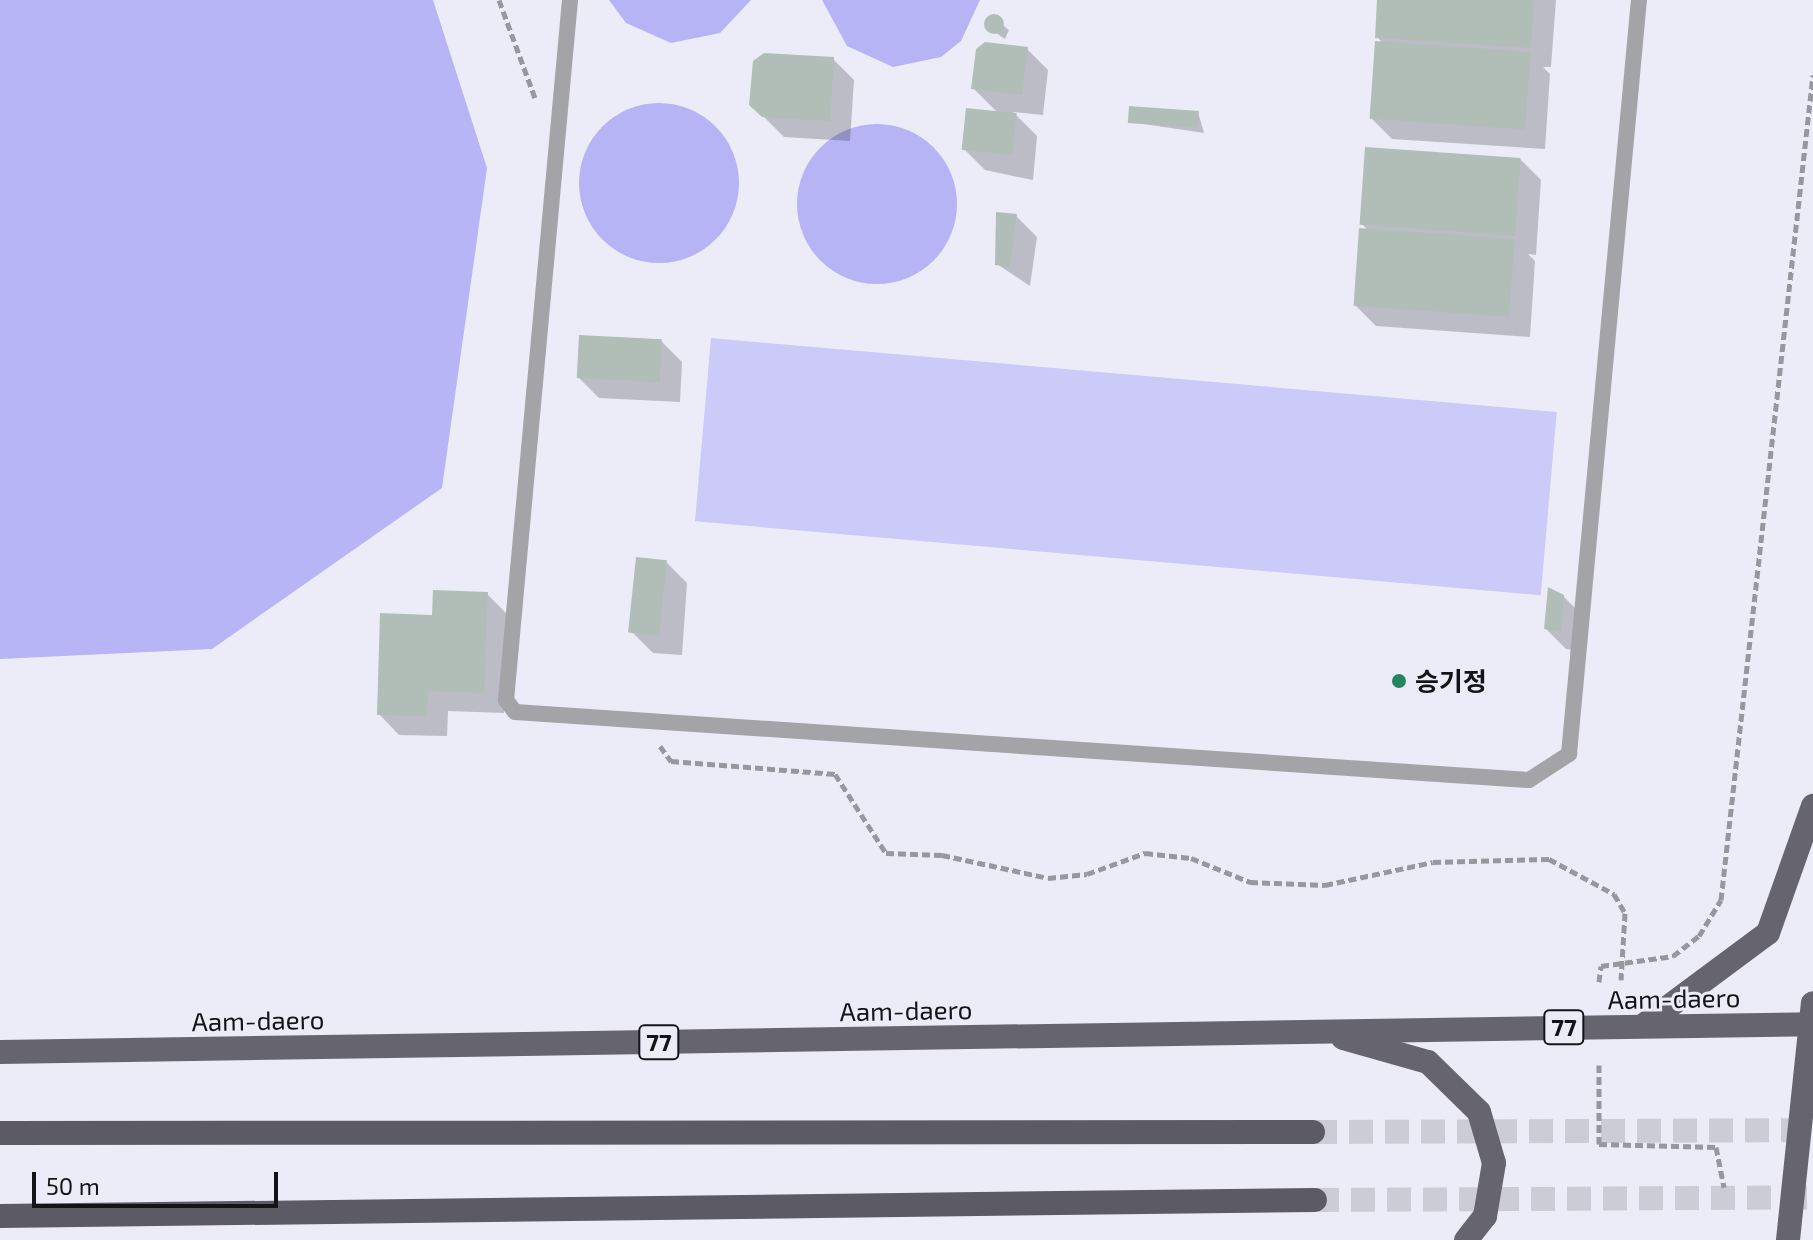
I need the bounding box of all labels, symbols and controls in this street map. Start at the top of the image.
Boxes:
place label: 승기정 [1415,665,1487,697]
marker: 승기정 [1390,672,1408,690]
street label: Aam-daero [1607,981,1741,1015]
street label: Aam-daero [839,993,973,1027]
street label: Aam-daero [191,1003,325,1037]
road number: 77 [1542,1007,1586,1047]
road number: 77 [637,1022,681,1062]
scale bar [36,1156,282,1206]
text: 50 m [46,1171,100,1200]

